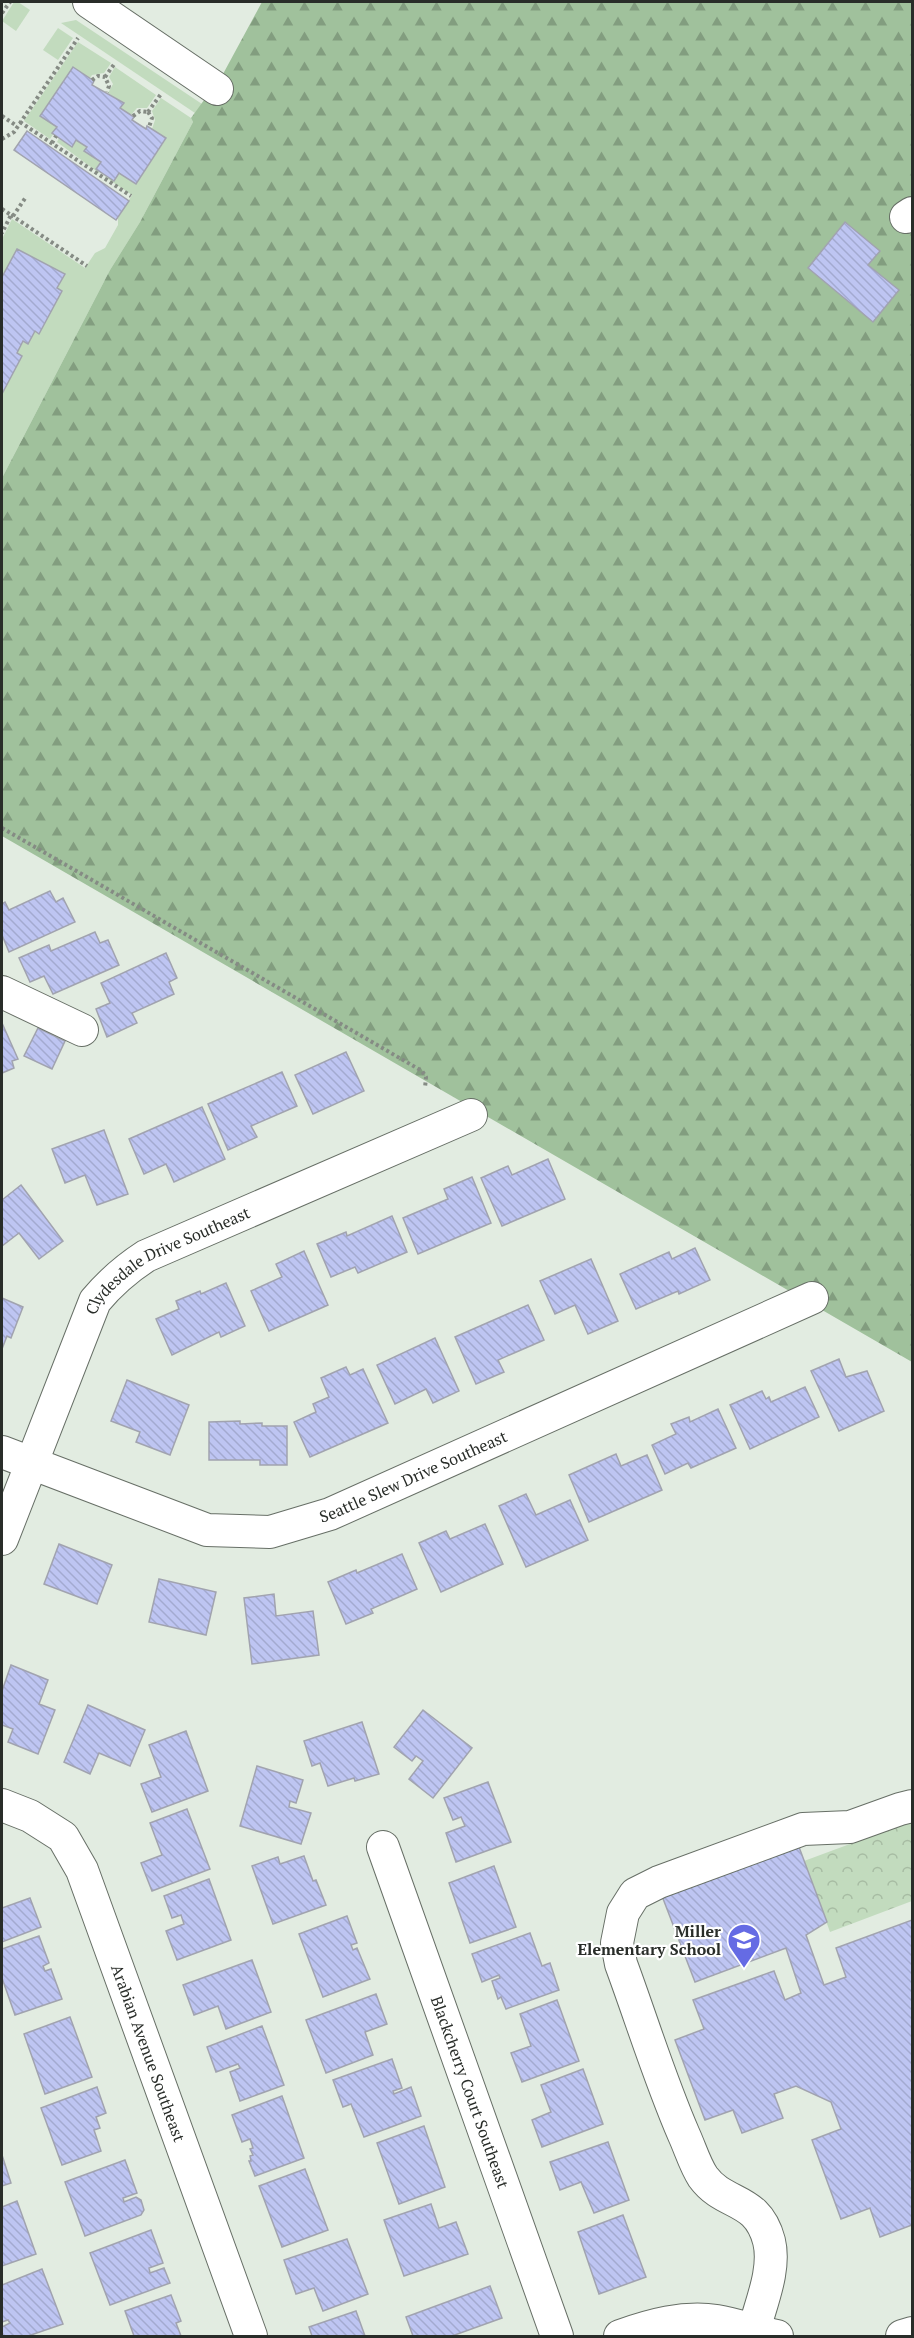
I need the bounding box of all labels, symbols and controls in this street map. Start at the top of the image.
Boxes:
street label: Clydesdale Drive Southeast [80,1201,253,1318]
street label: Seattle Slew Drive Southeast [317,1425,510,1528]
place label: Miller Elementary School [577,1920,721,1960]
school or university icon: Miller Elementary School [726,1922,762,1969]
street label: Arabian Avenue Southeast [106,1961,191,2145]
street label: Blackcherry Court Southeast [426,1993,515,2191]

